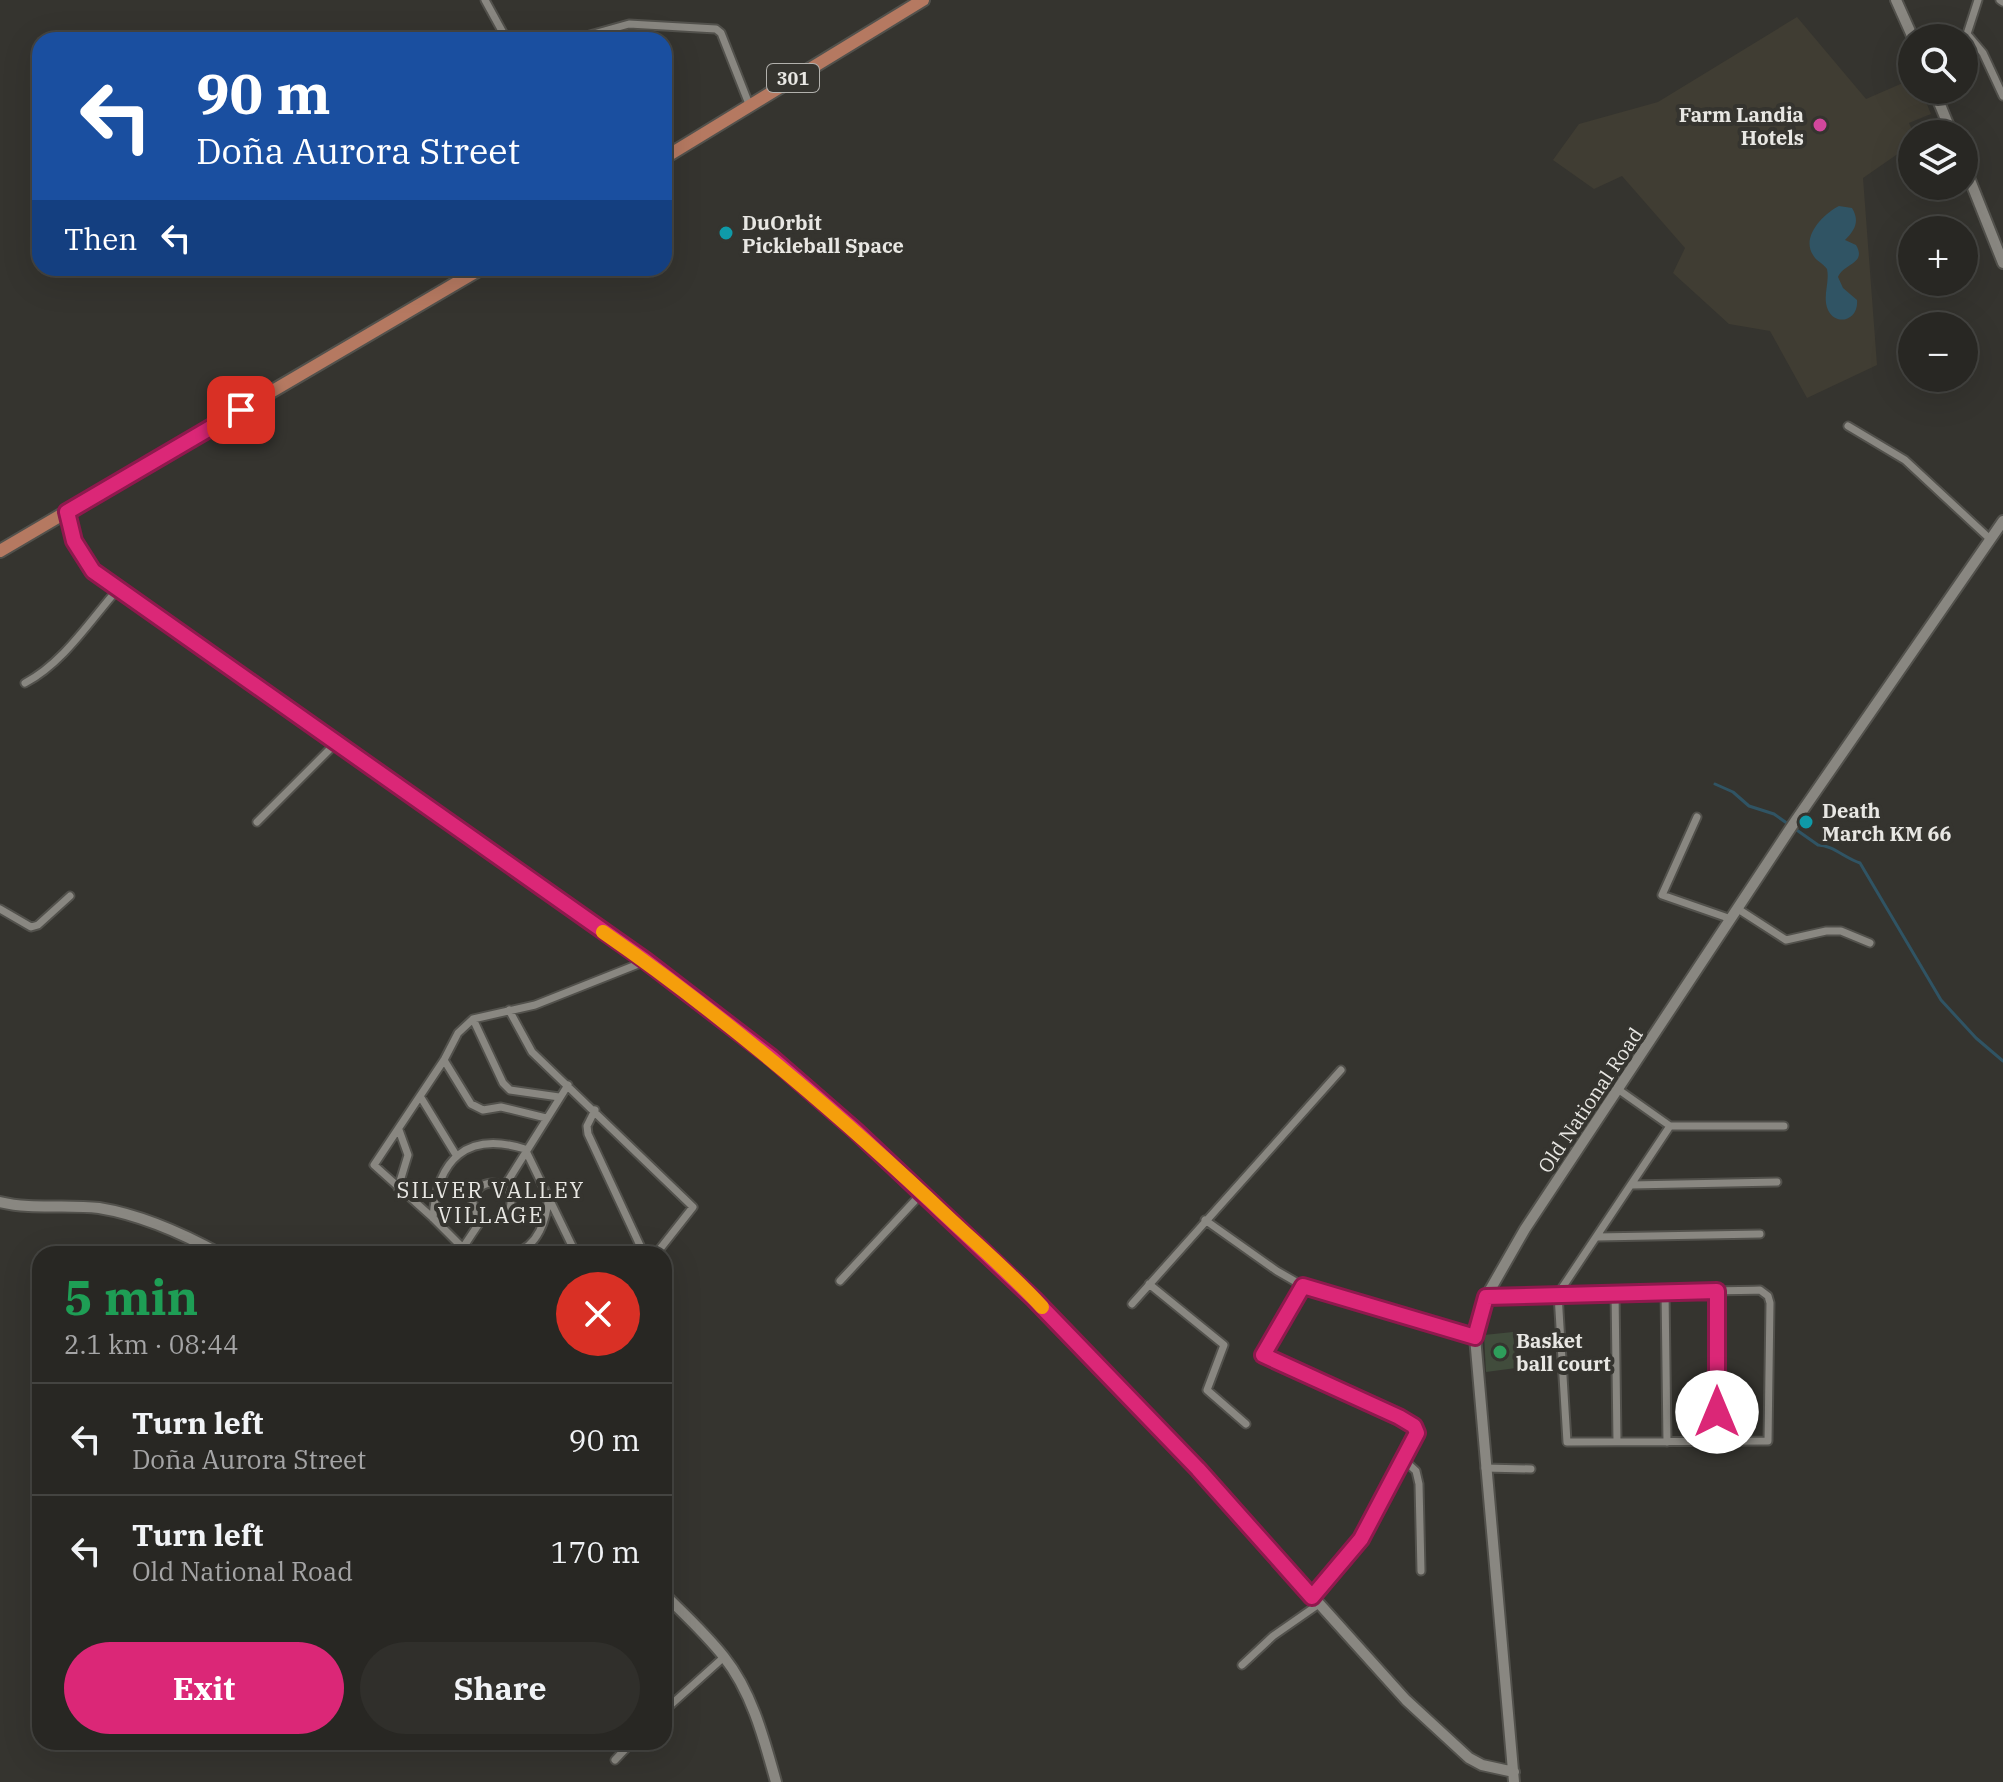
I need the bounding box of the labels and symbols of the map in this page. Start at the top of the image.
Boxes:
road number: 301 [767,64,819,92]
place label: Farm Landia Hotels [1679,101,1804,151]
marker: Farm Landia Hotels [1811,116,1829,134]
place label: DuOrbit Pickleball Space [742,209,904,259]
marker: DuOrbit Pickleball Space [717,224,735,242]
pin [207,376,275,444]
place label: Death March KM 66 [1822,797,1951,847]
marker: Death March KM 66 [1797,813,1815,831]
street label: Old National Road [1531,1022,1649,1178]
district label: SILVER VALLEY VILLAGE [397,1175,585,1229]
place label: Basket ball court [1516,1327,1611,1377]
marker: Basket ball court [1491,1343,1509,1361]
position arrow [1675,1370,1759,1454]

